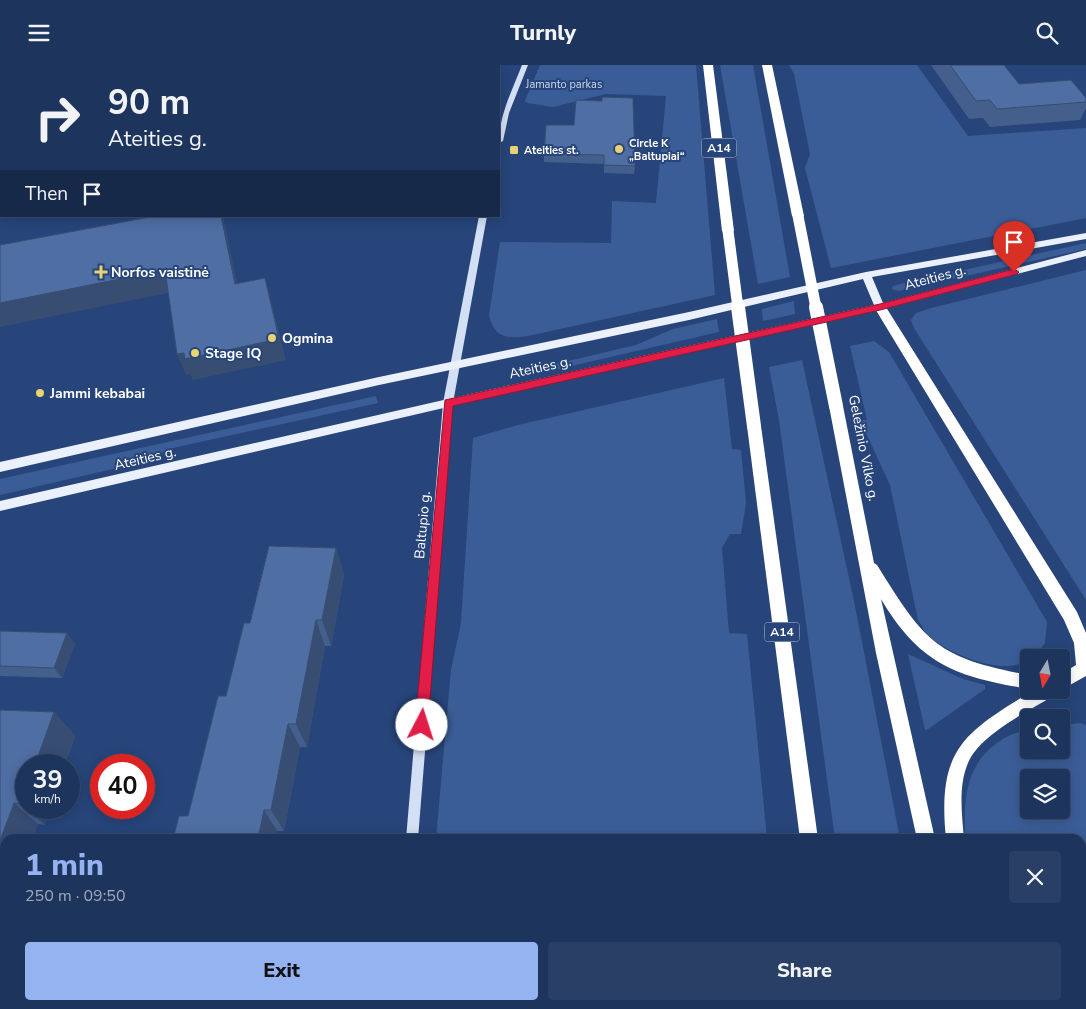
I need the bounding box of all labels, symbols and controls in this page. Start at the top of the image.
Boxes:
text: Turnly [510,18,576,48]
icon: menu [25,19,53,47]
icon: search [1033,19,1061,47]
park label: Jamanto parkas [525,77,602,92]
text: 90 m [108,79,190,126]
icon: right [25,85,90,150]
text: Ateities g. [108,124,207,154]
place label: Circle K „Baltupiai“ [629,136,685,164]
road number: A14 [702,139,736,157]
place label: Ateities st. [524,143,579,158]
marker: Circle K „Baltupiai“ [613,143,625,155]
marker: Ateities st. [508,144,520,156]
icon: arrive [78,180,106,208]
text: Then [25,181,68,207]
pin [993,221,1035,272]
icon: arrive [1000,228,1028,256]
street label: Ateities g. [902,260,968,295]
place label: Norfos vaistinė [111,263,209,282]
marker: Norfos vaistinė [95,266,107,278]
place label: Ogmina [282,329,333,348]
marker: Ogmina [266,332,278,344]
place label: Stage IQ [205,344,262,363]
marker: Stage IQ [189,347,201,359]
street label: Ateities g. [507,352,573,383]
place label: Jammi kebabai [49,384,145,403]
marker: Jammi kebabai [34,387,46,399]
street label: Geležinio Vilko g. [844,393,883,503]
street label: Ateities g. [112,442,178,475]
street label: Baltupio g. [410,490,435,560]
road number: A14 [764,623,800,641]
north arrow [1020,649,1070,699]
map controls [1020,649,1070,819]
position arrow [395,698,447,750]
button: search [1020,709,1070,759]
speed limit sign: 40 [90,754,155,819]
text: 39 [32,763,63,797]
button: layers [1020,769,1070,819]
text: km/h [34,791,61,807]
text: 1 min [25,845,104,886]
button: close [1009,851,1061,903]
text: 250 m · 09:50 [25,885,126,907]
button: Exit [25,942,538,1000]
button: Share [548,942,1061,1000]

